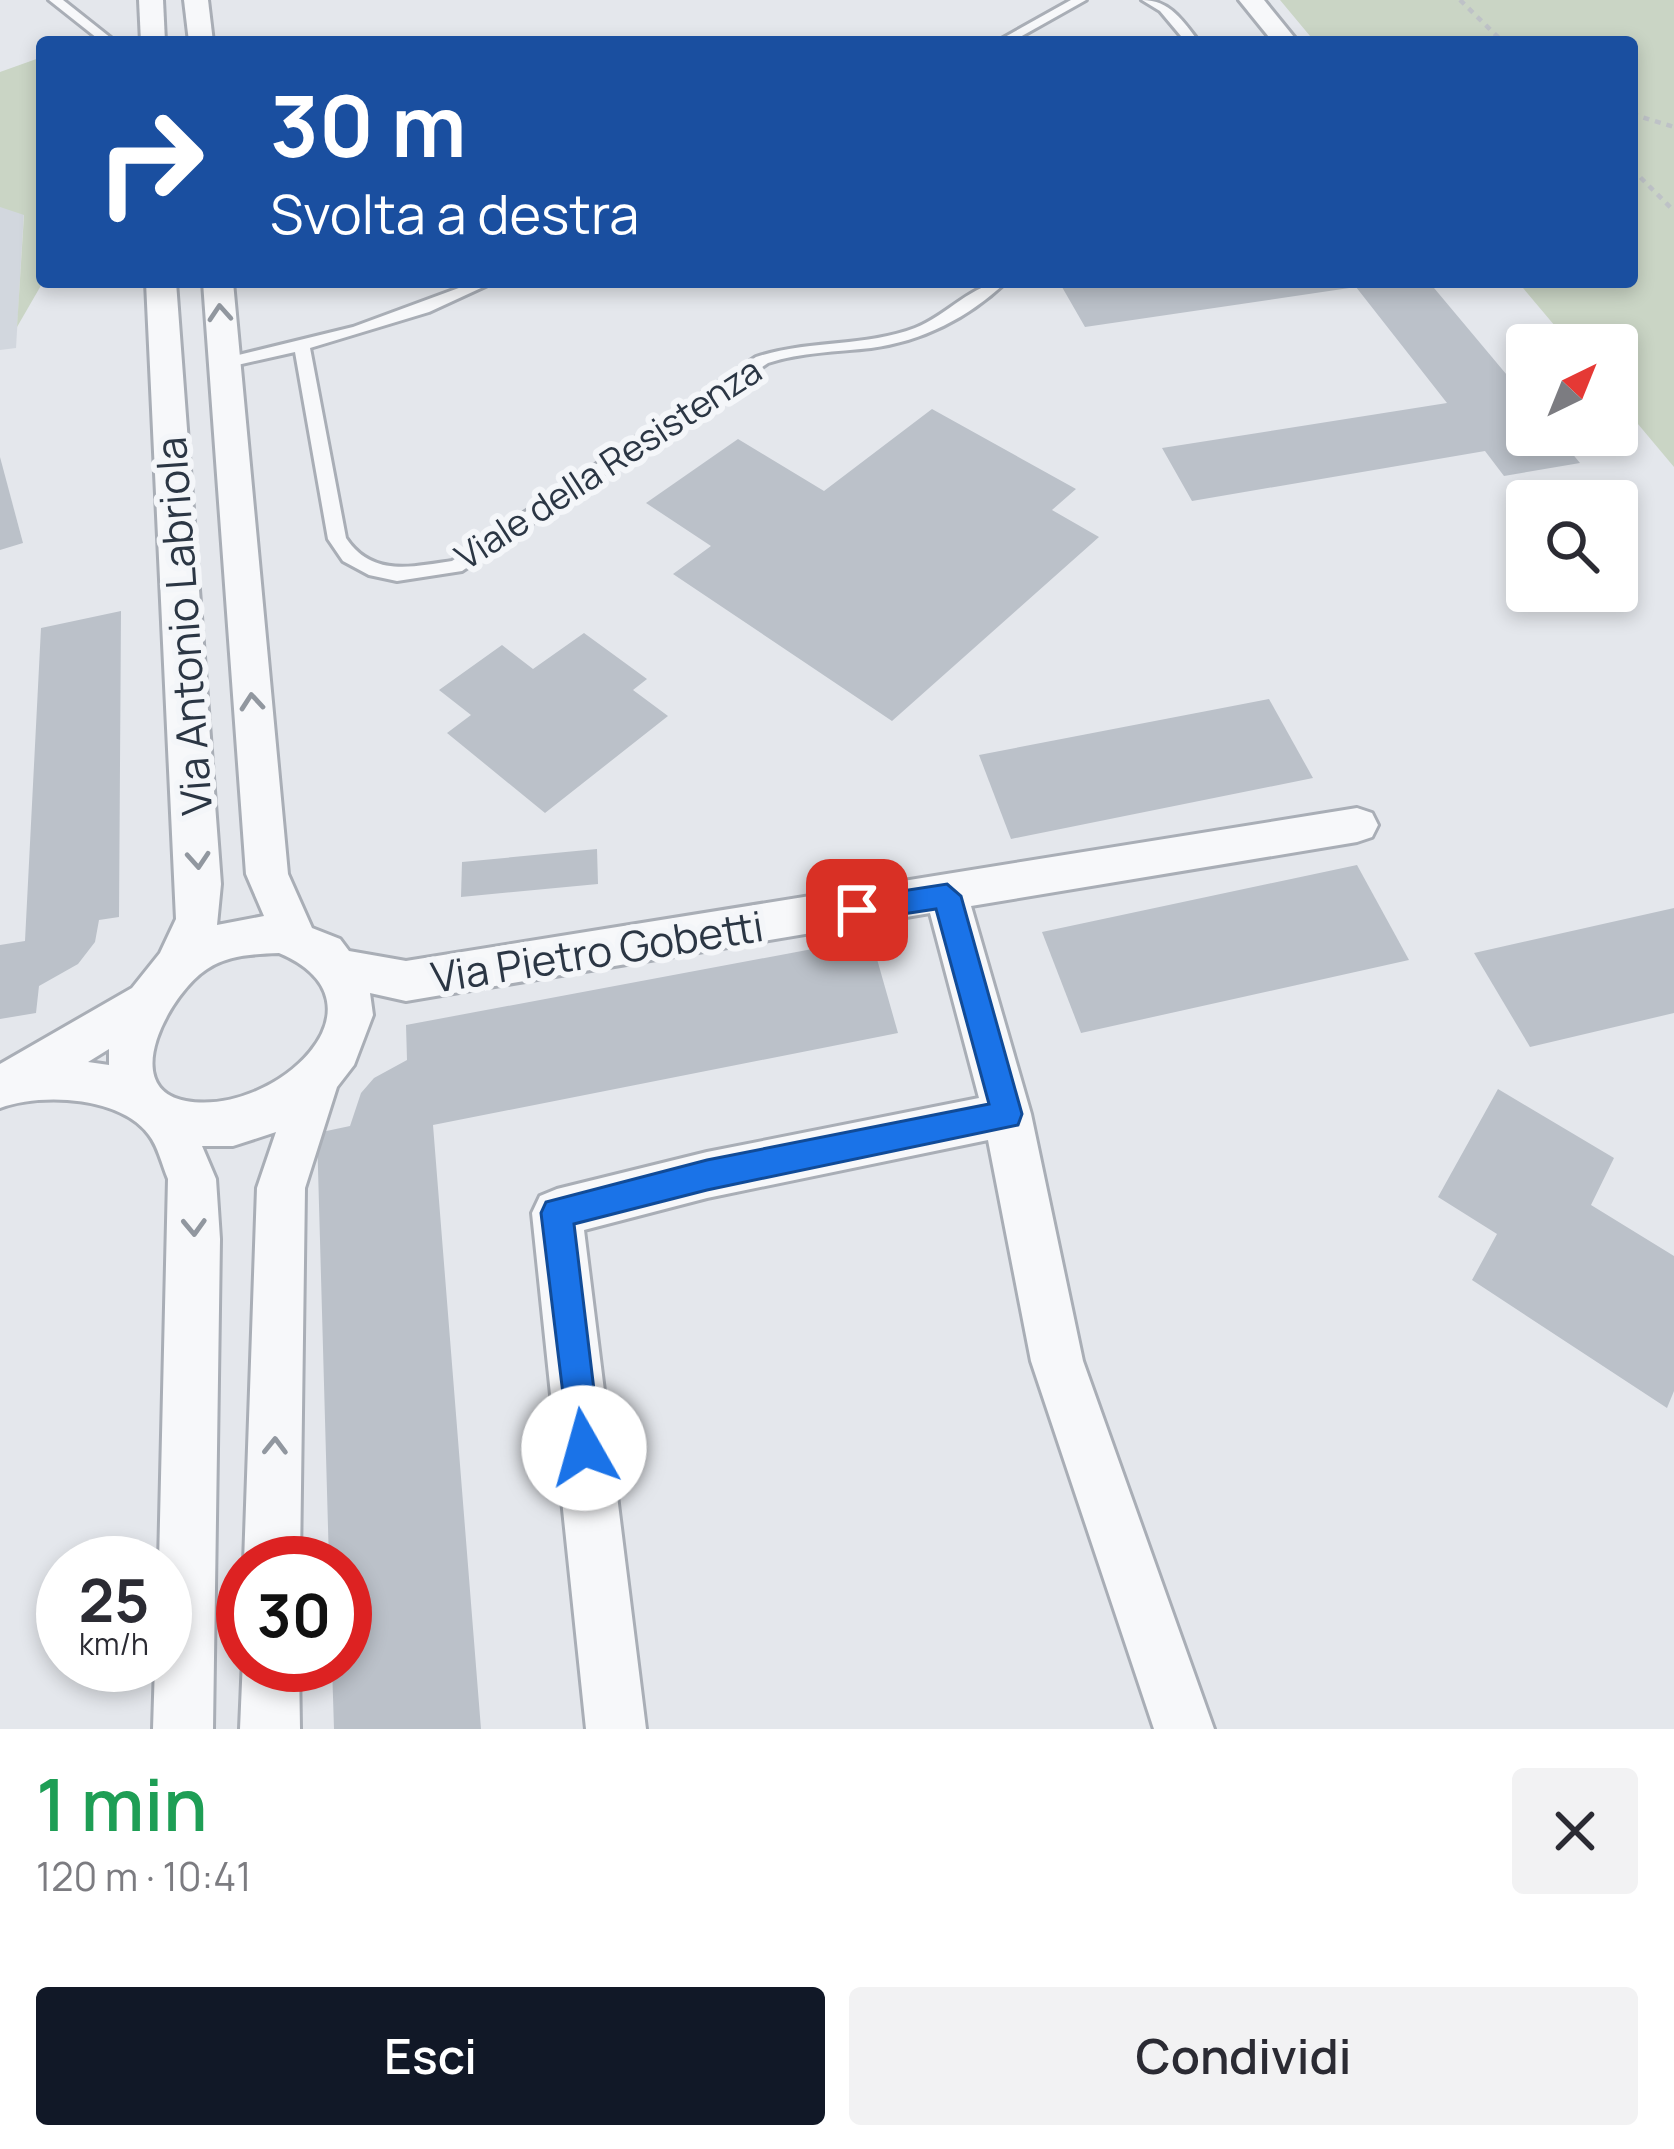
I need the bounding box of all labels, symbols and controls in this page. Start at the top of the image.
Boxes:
text: 30 m [270,67,466,182]
icon: right [72,84,228,240]
text: Svolta a destra [270,176,639,250]
one-way arrow [208,303,234,322]
north arrow [1506,324,1638,456]
map controls [1506,324,1638,612]
street label: Viale della Resistenza [445,346,771,580]
street label: Via Antonio Labriola [141,435,225,817]
button: search [1506,480,1638,612]
one-way arrow [240,692,266,711]
one-way arrow [185,851,211,870]
pin [806,859,908,961]
icon: arrive [824,877,890,943]
street label: Via Pietro Gobetti [427,896,767,1006]
one-way arrow [181,1218,207,1237]
position arrow [521,1385,647,1511]
one-way arrow [261,1436,287,1455]
speed limit sign: 30 [216,1536,372,1692]
text: 25 [79,1558,149,1640]
text: km/h [79,1623,149,1664]
text: 1 min [36,1754,208,1853]
button: close [1512,1768,1638,1894]
text: 120 m · 10:41 [36,1849,251,1903]
button: Esci [36,1987,825,2125]
button: Condividi [849,1987,1638,2125]

